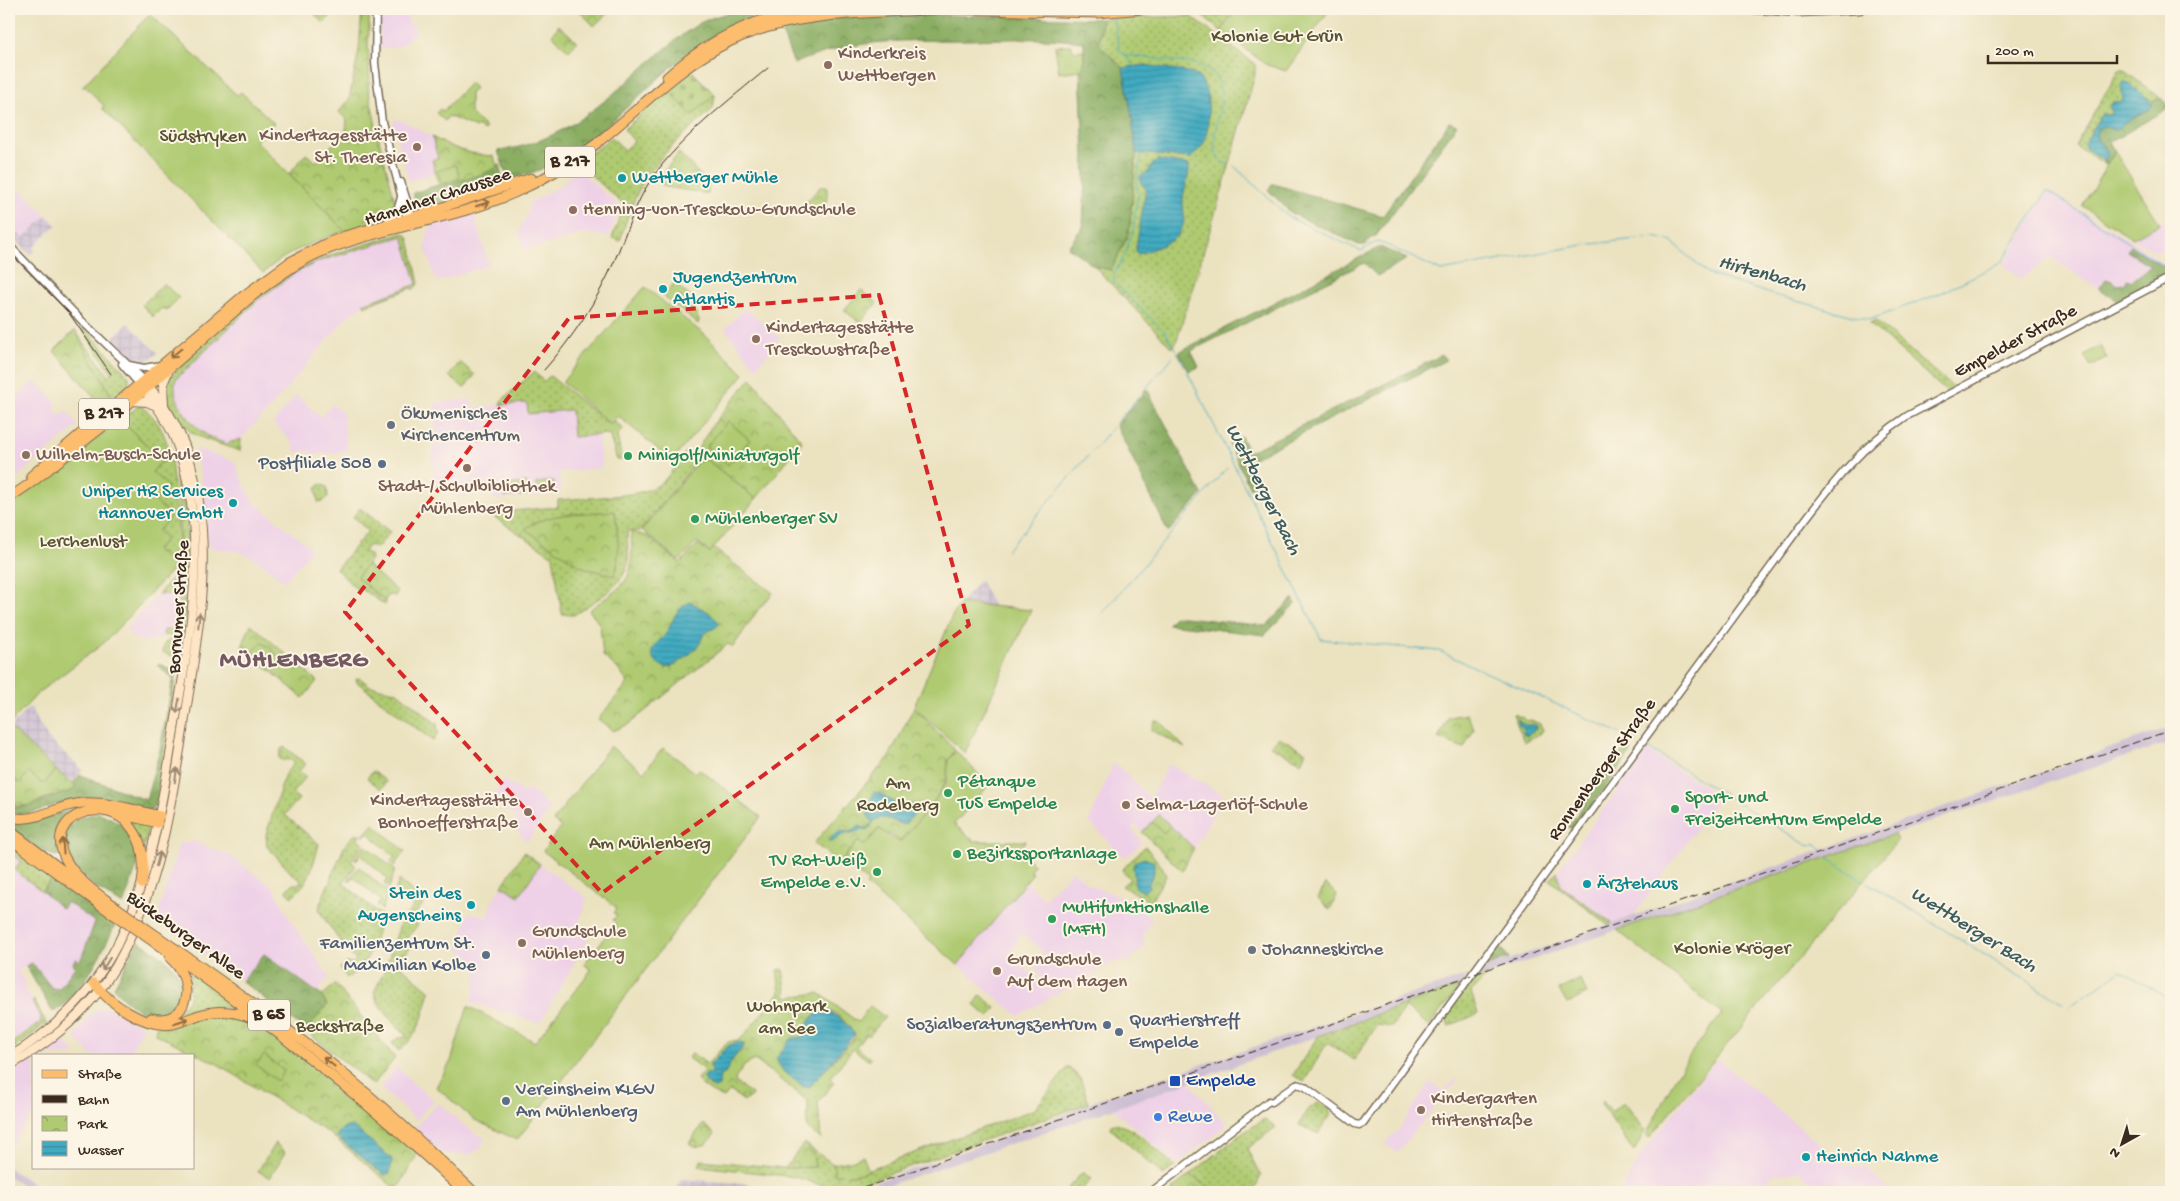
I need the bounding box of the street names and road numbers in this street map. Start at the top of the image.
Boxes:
road number: B 217 [545,146,595,178]
street label: Hamelner Chaussee [362,163,514,233]
street label: Empelder Straße [1951,300,2082,384]
road number: B 217 [79,398,129,429]
street label: Bornumer Straße [164,539,196,676]
street label: Ronnenberger Straße [1544,694,1662,846]
street label: Bückeburger Allee [120,886,249,986]
road number: B 65 [248,1000,290,1030]

